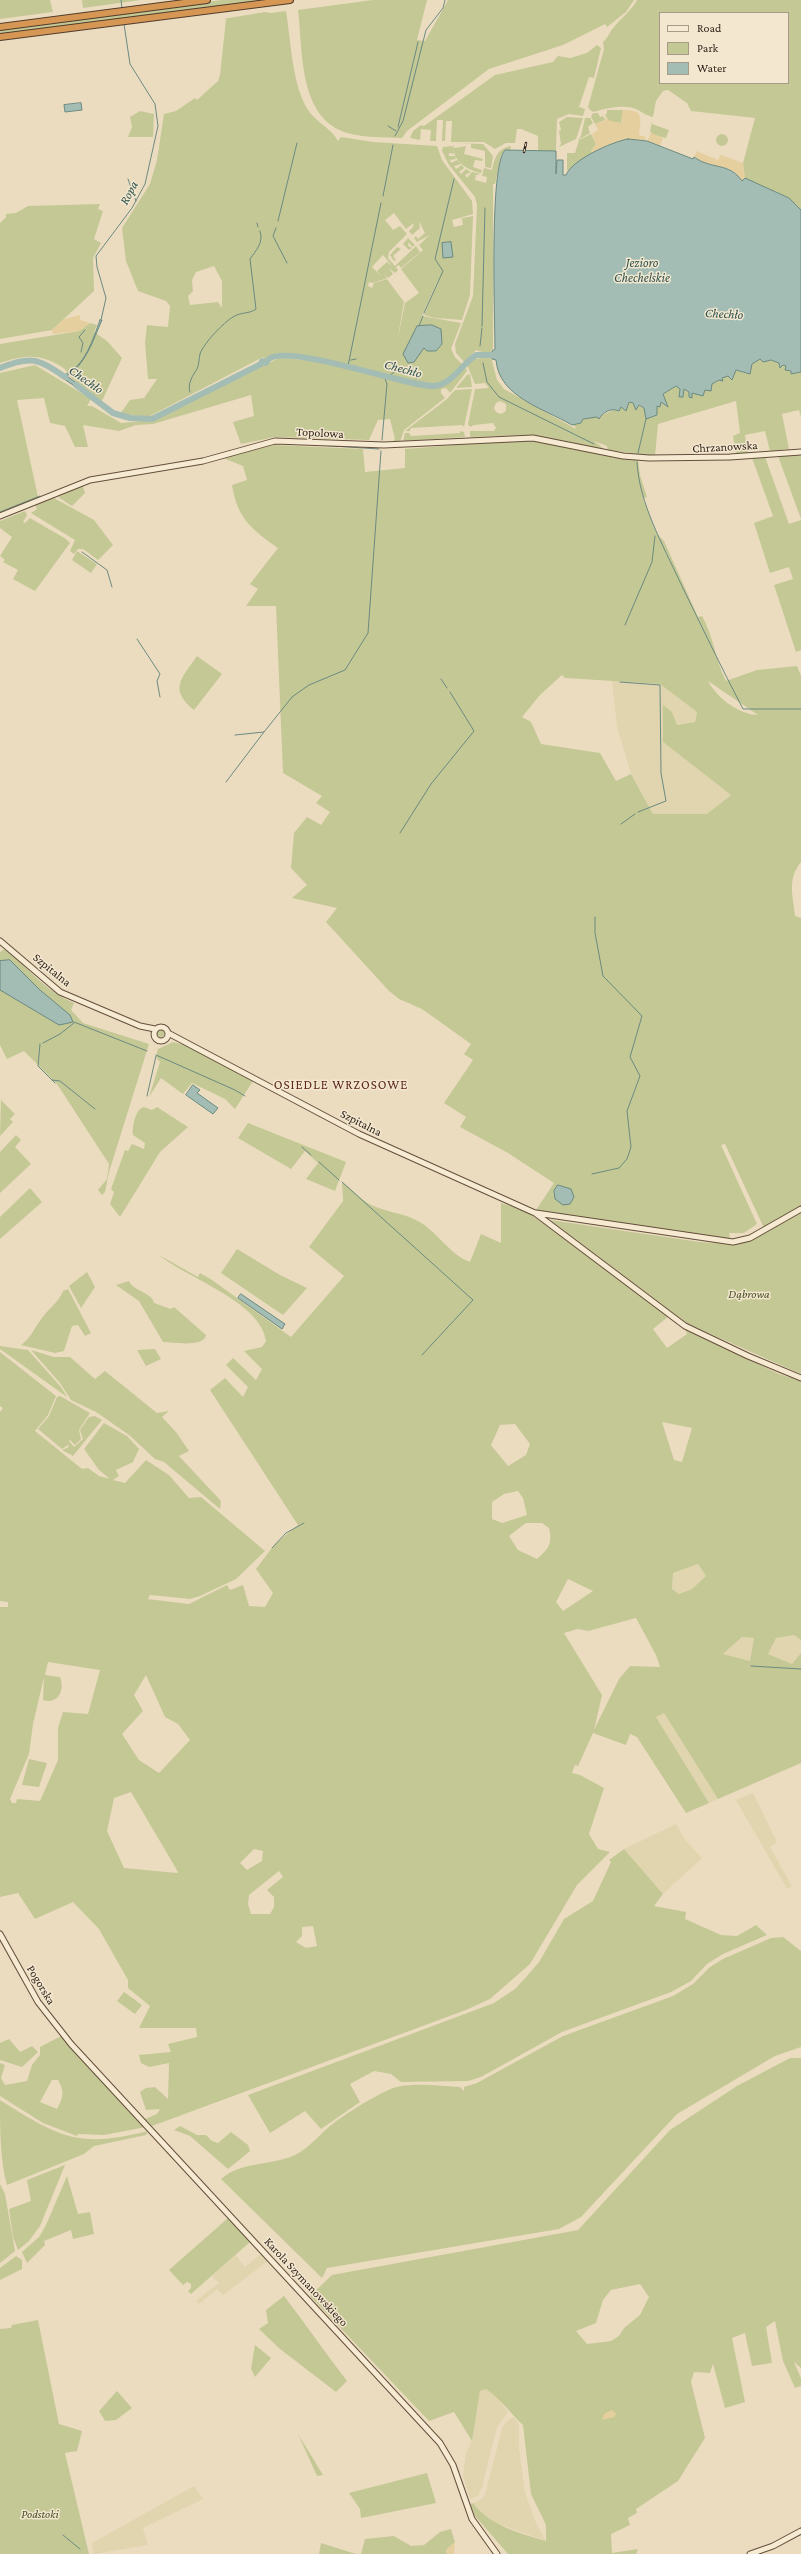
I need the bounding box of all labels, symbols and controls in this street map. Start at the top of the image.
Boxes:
legend [659,12,789,84]
text: Road [697,21,721,35]
text: Park [697,41,718,55]
text: Water [697,61,726,75]
water label: Ropa [116,178,142,208]
water label: Jezioro Chechelskie [614,255,670,286]
water label: Chechło [704,305,744,323]
water label: Chechło [382,357,424,381]
water label: Chechło [66,363,106,397]
street label: Topolowa [296,425,344,441]
street label: Chrzanowska [692,438,758,456]
street label: Szpitalna [30,950,74,990]
district label: OSIEDLE WRZOSOWE [274,1077,408,1093]
street label: Szpitalna [338,1106,384,1140]
park label: Dąbrowa [728,1287,770,1301]
street label: Pogorska [24,1963,58,2007]
street label: Karola Szymanowskiego [261,2235,351,2329]
park label: Podstoki [21,2507,59,2521]

